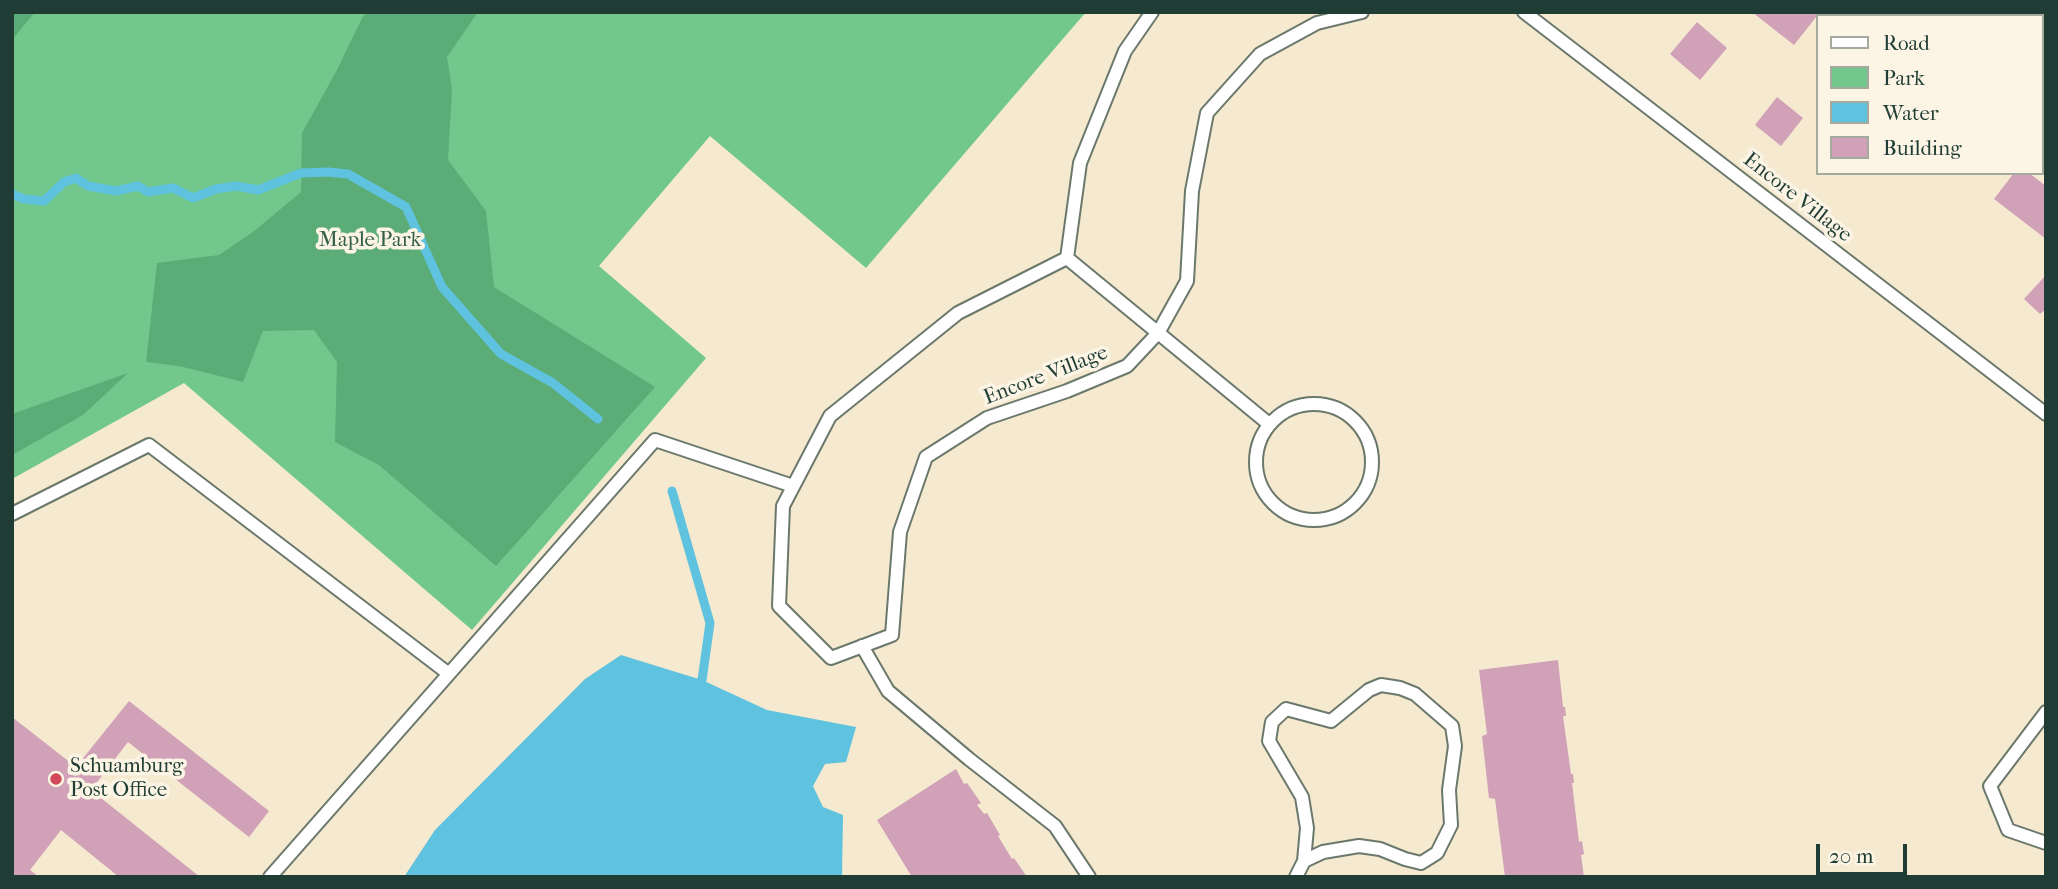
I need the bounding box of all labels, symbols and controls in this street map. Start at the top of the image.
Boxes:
legend [1816,14,2044,175]
text: Road [1883,31,1930,55]
text: Park [1883,66,1925,90]
text: Water [1883,101,1939,125]
text: Building [1883,136,1961,160]
street label: Encore Village [1738,148,1856,248]
park label: Maple Park [319,228,421,254]
street label: Encore Village [980,341,1112,411]
place label: Schuamburg Post Office [70,754,183,804]
marker: Schuamburg Post Office [48,771,64,787]
scale bar [1820,830,1911,874]
text: 20 m [1829,844,1873,868]

